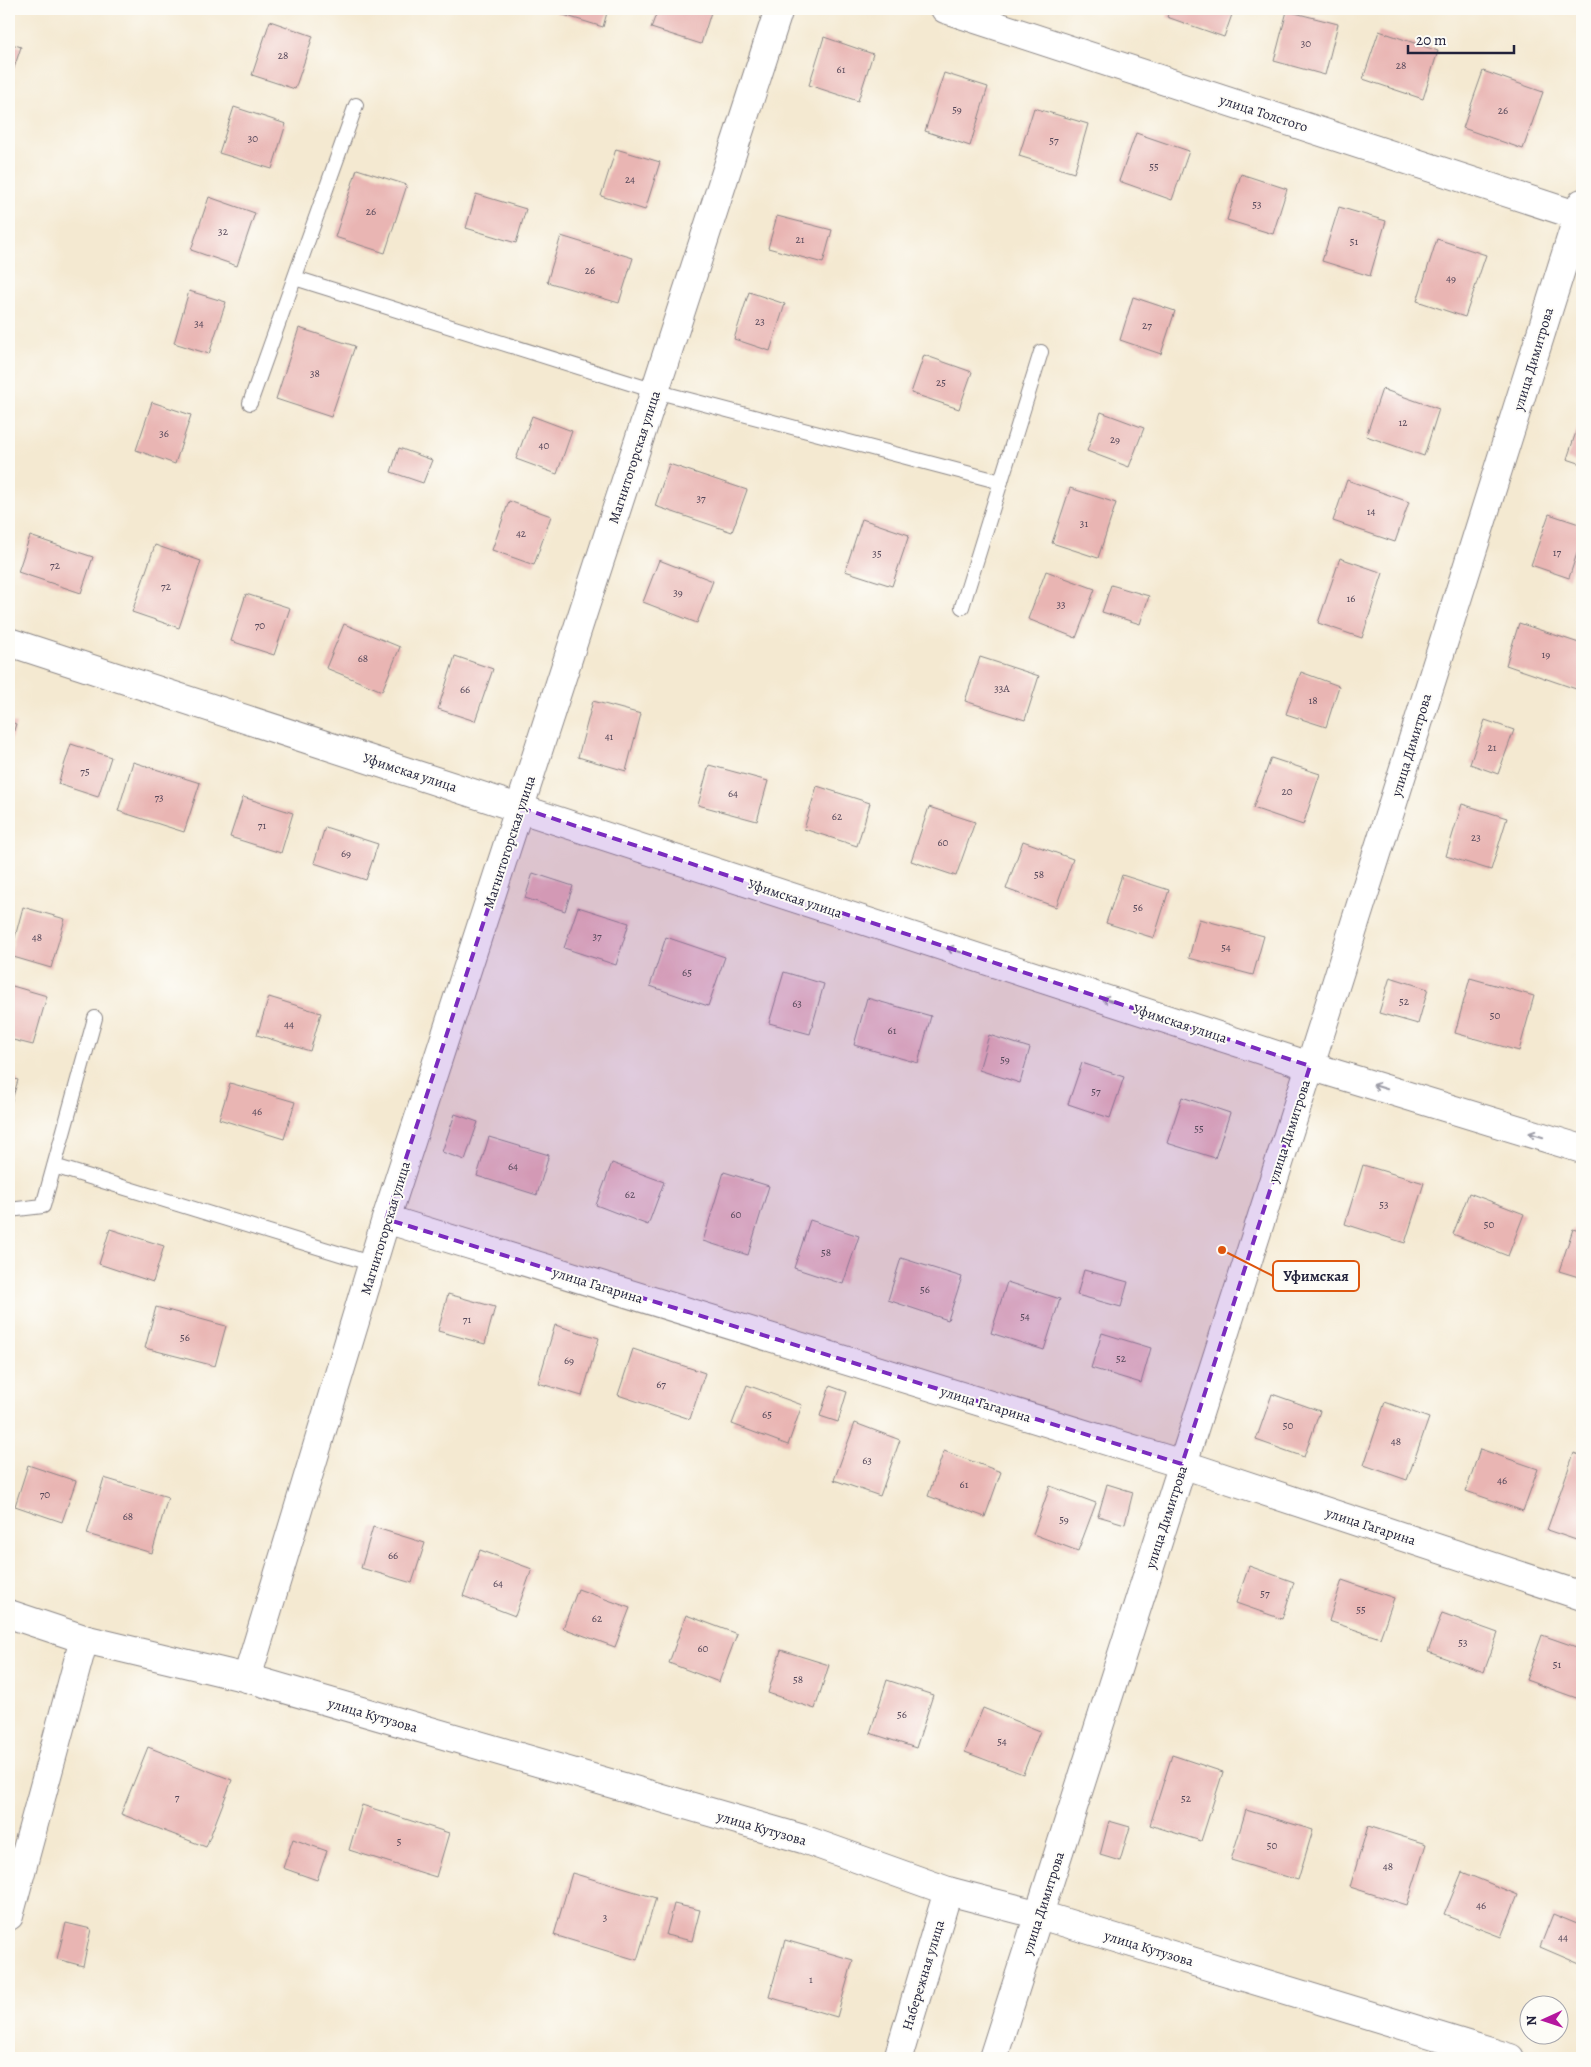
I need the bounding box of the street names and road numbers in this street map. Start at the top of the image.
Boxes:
street label: улица Толстого [1216,90,1310,137]
street label: улица Димитрова [1508,305,1558,414]
street label: Магнитогорская улица [604,388,665,526]
street label: улица Димитрова [1386,691,1436,800]
street label: Уфимская улица [360,748,460,797]
street label: Магнитогорская улица [479,773,540,911]
street label: Уфимская улица [745,874,845,923]
street label: Уфимская улица [1130,999,1230,1048]
street label: улица Димитрова [1264,1077,1315,1186]
street label: Магнитогорская улица [356,1159,415,1297]
street label: улица Гагарина [549,1262,646,1308]
street label: улица Гагарина [937,1381,1034,1427]
street label: улица Димитрова [1141,1463,1192,1572]
street label: улица Гагарина [1322,1503,1419,1550]
street label: улица Кутузова [325,1693,420,1737]
street label: улица Кутузова [714,1806,809,1850]
street label: улица Димитрова [1018,1849,1069,1958]
street label: Набережная улица [898,1917,949,2033]
street label: улица Кутузова [1101,1926,1196,1971]

